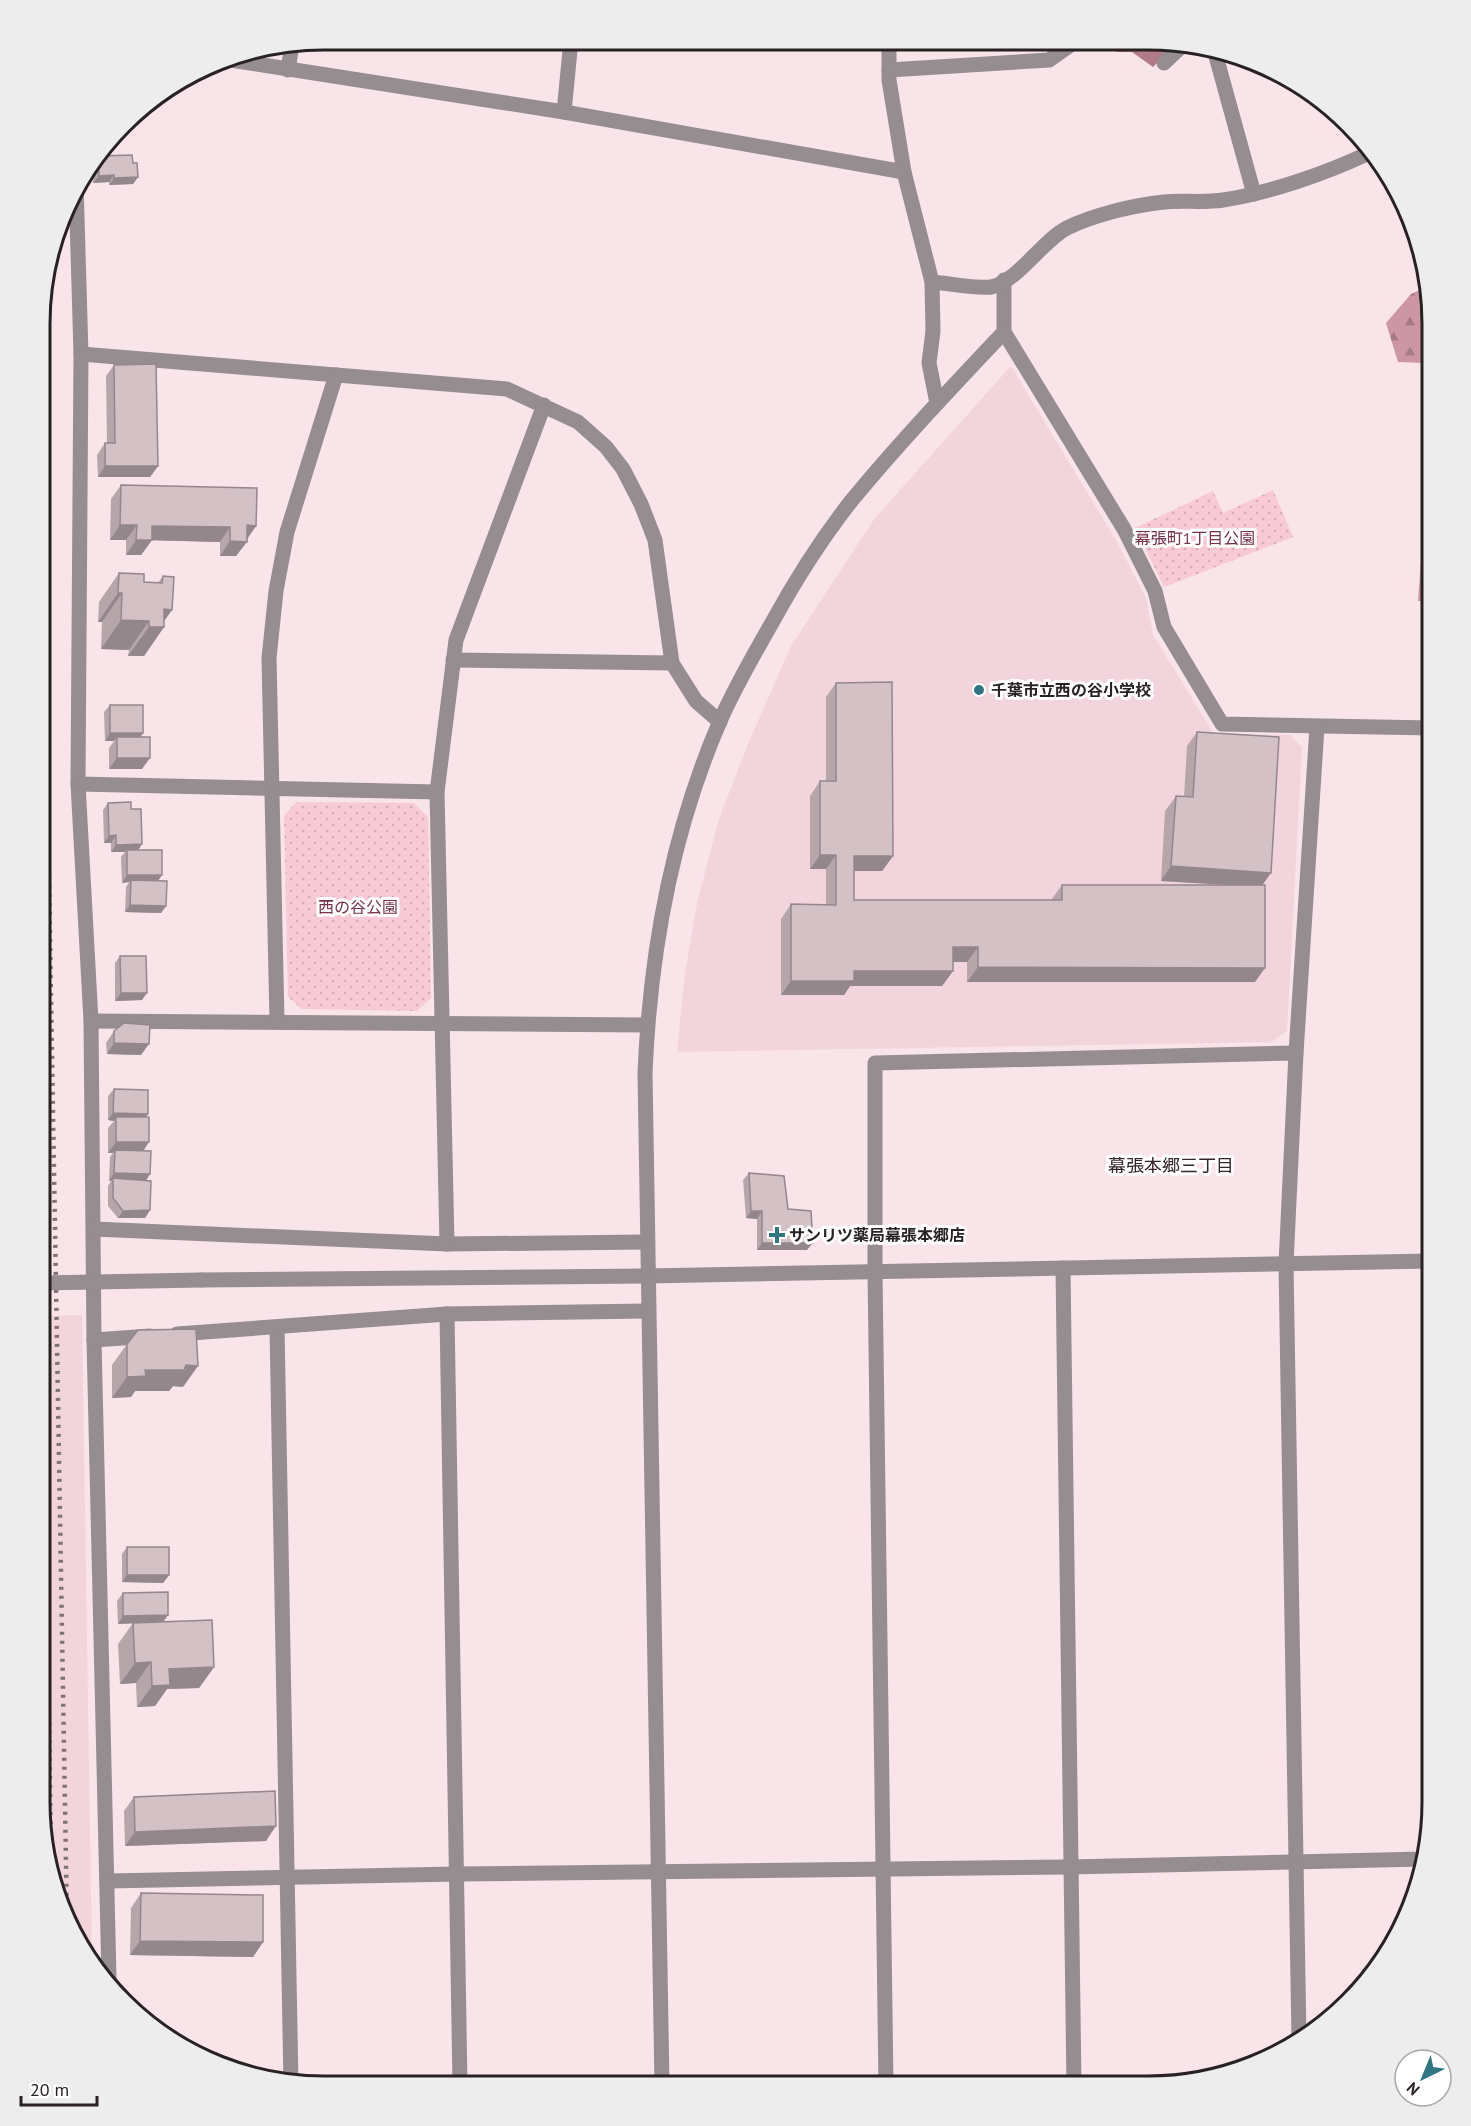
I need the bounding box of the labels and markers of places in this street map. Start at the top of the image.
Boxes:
place label: 千葉市立西の谷小学校 [991,680,1151,700]
marker: 千葉市立西の谷小学校 [972,683,986,697]
place label: サンリツ薬局幕張本郷店 [789,1225,965,1245]
marker: サンリツ薬局幕張本郷店 [770,1228,784,1242]

